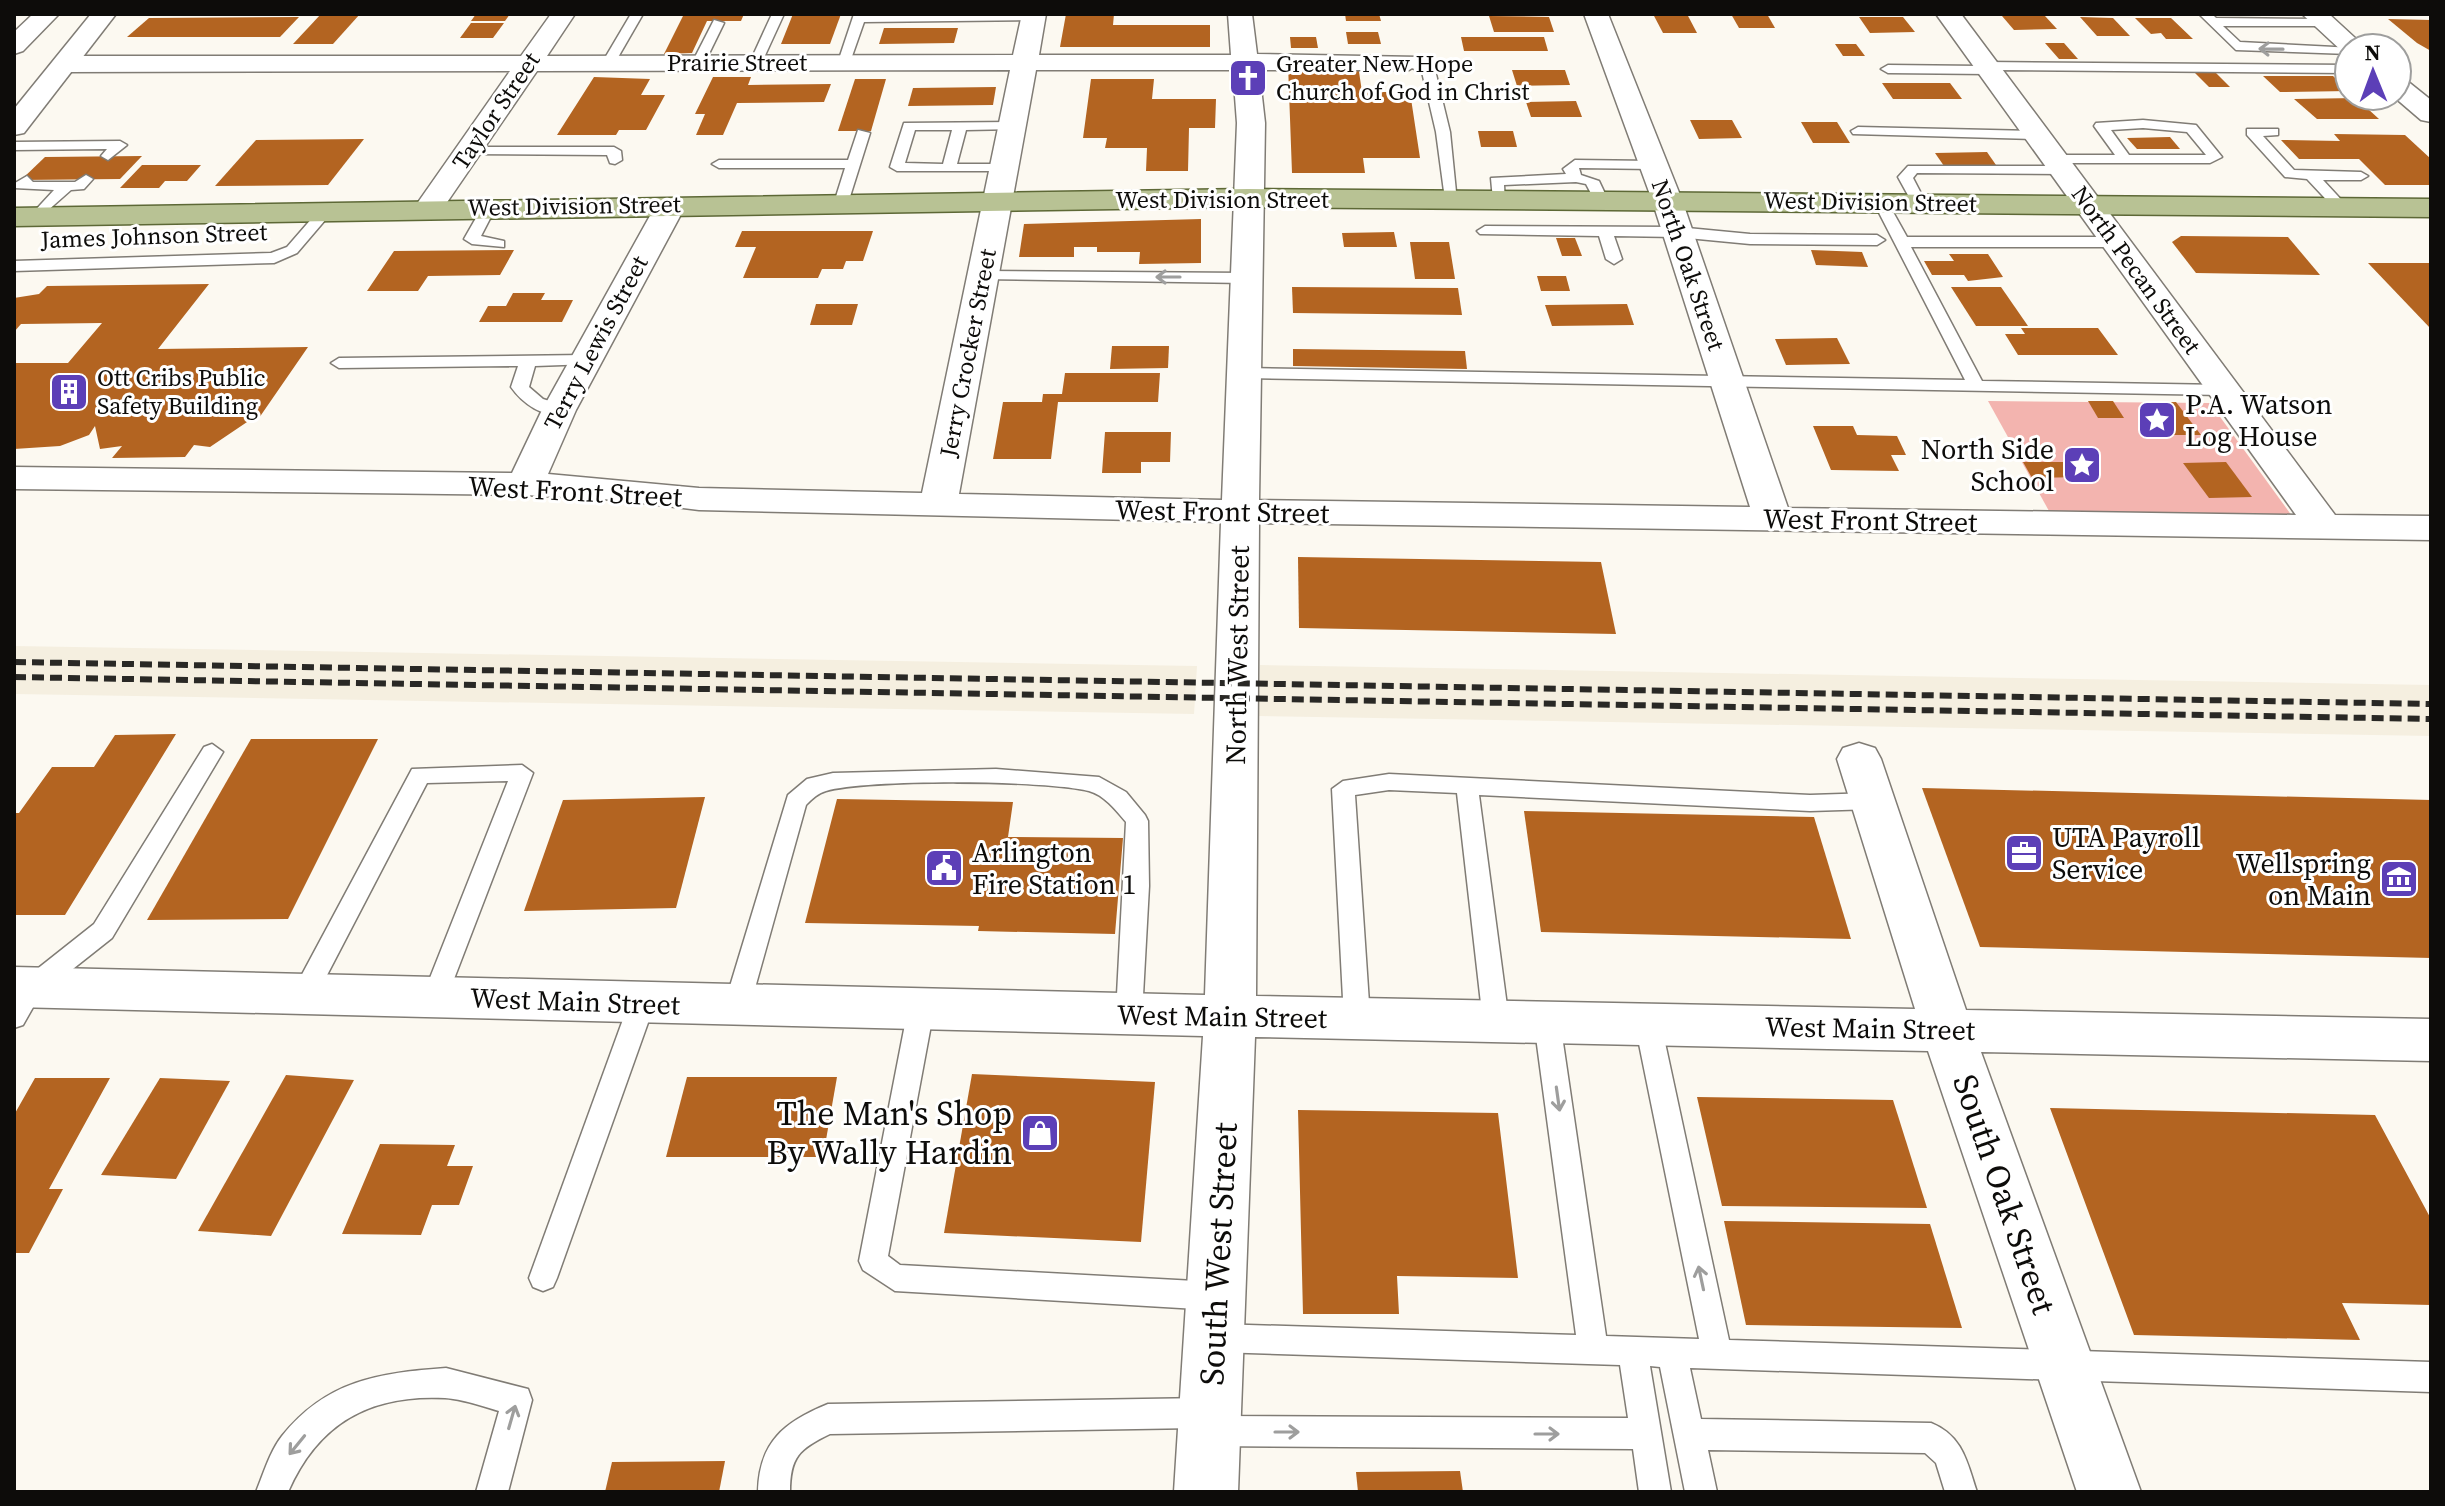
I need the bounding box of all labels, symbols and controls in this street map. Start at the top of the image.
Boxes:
north arrow [2333,32,2413,112]
text: N [2364,37,2381,67]
one-way arrow [2258,41,2285,57]
street label: Taylor Street [444,45,547,176]
street label: Prairie Street [667,46,807,79]
place label: Greater New Hope Church of God in Christ [1276,47,1529,108]
church icon: Greater New Hope Church of God in Christ [1227,57,1269,99]
street label: North Oak Street [1644,175,1733,355]
street label: North Pecan Street [2064,179,2209,361]
street label: West Division Street [1115,183,1329,216]
street label: West Division Street [1763,183,1977,220]
street label: West Division Street [467,187,681,224]
street label: James Johnson Street [39,215,268,256]
street label: Jerry Crocker Street [931,246,1004,461]
street label: Terry Lewis Street [536,250,656,436]
one-way arrow [1155,269,1182,285]
place label: Ott Cribs Public Safety Building [97,361,265,422]
building icon: Ott Cribs Public Safety Building [48,371,90,413]
place label: P.A. Watson Log House [2185,385,2333,455]
place icon: P.A. Watson Log House [2136,399,2178,441]
place label: North Side School [1921,430,2054,500]
place icon: North Side School [2061,444,2103,486]
street label: West Front Street [467,466,684,516]
street label: West Front Street [1114,490,1330,532]
street label: West Front Street [1762,499,1978,541]
street label: North West Street [1216,544,1258,765]
place label: UTA Payroll Service [2052,818,2200,888]
office icon: UTA Payroll Service [2003,832,2045,874]
place label: Arlington Fire Station 1 [972,833,1136,903]
place label: Wellspring on Main [2236,844,2371,914]
public building icon: Arlington Fire Station 1 [923,847,965,889]
museum icon: Wellspring on Main [2378,858,2420,900]
street label: West Main Street [469,978,682,1024]
street label: West Main Street [1117,995,1328,1037]
street label: West Main Street [1765,1007,1976,1049]
street label: South Oak Street [1942,1068,2068,1320]
one-way arrow [1551,1086,1566,1111]
place label: The Man's Shop By Wally Hardin [766,1090,1012,1175]
shop icon: The Man's Shop By Wally Hardin [1019,1112,1061,1154]
street label: South West Street [1188,1121,1248,1387]
one-way arrow [1693,1266,1708,1291]
one-way arrow [506,1404,521,1430]
one-way arrow [1273,1424,1300,1440]
one-way arrow [1533,1426,1560,1441]
one-way arrow [288,1434,305,1455]

